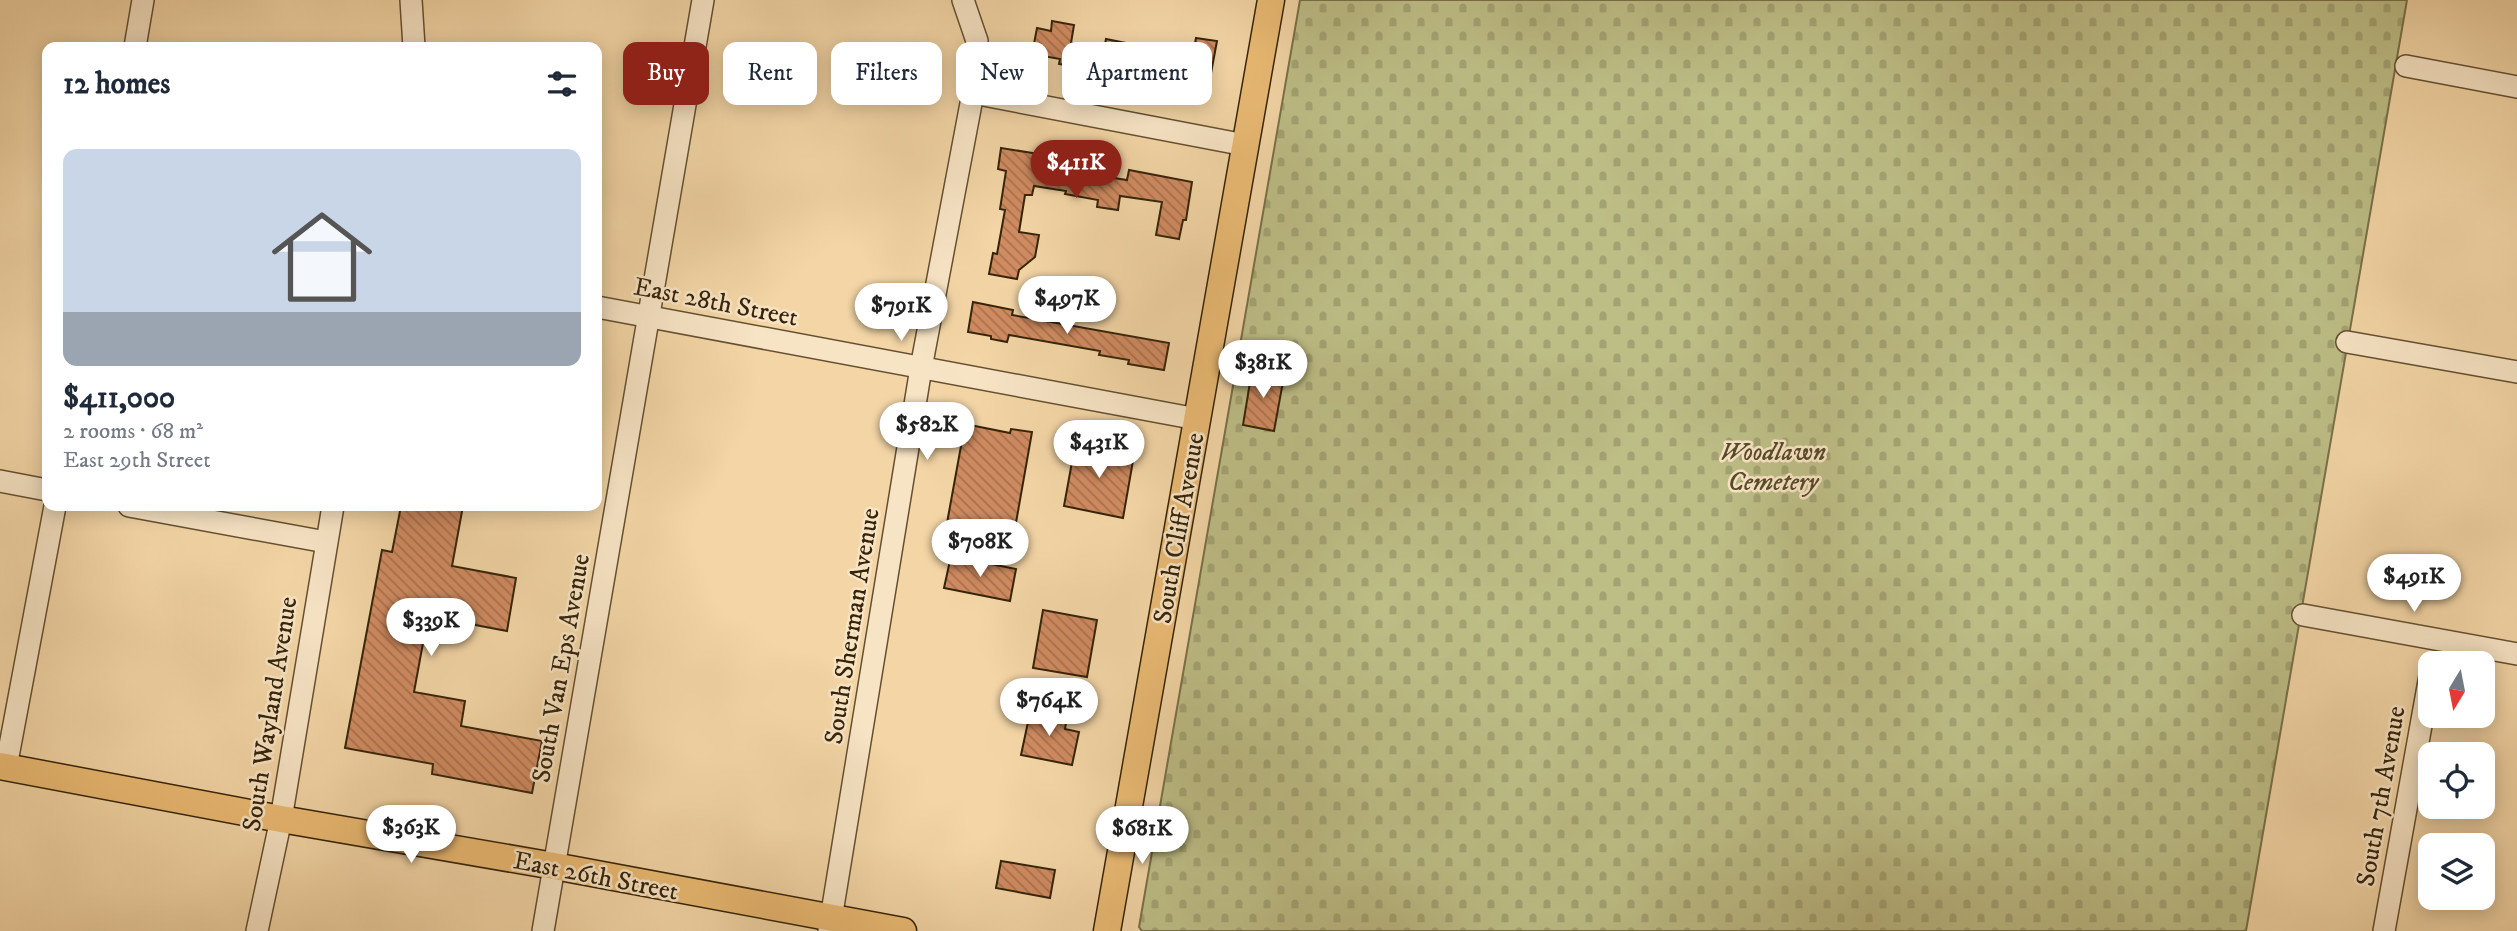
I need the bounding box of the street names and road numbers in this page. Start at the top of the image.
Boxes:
street label: East 28th Street [631,270,801,335]
street label: South Cliff Avenue [1146,430,1213,626]
street label: South Sherman Avenue [818,506,887,747]
street label: South Van Eps Avenue [525,551,598,785]
street label: South Wayland Avenue [236,594,305,834]
street label: South 7th Avenue [2349,703,2414,889]
street label: East 26th Street [510,844,681,909]

